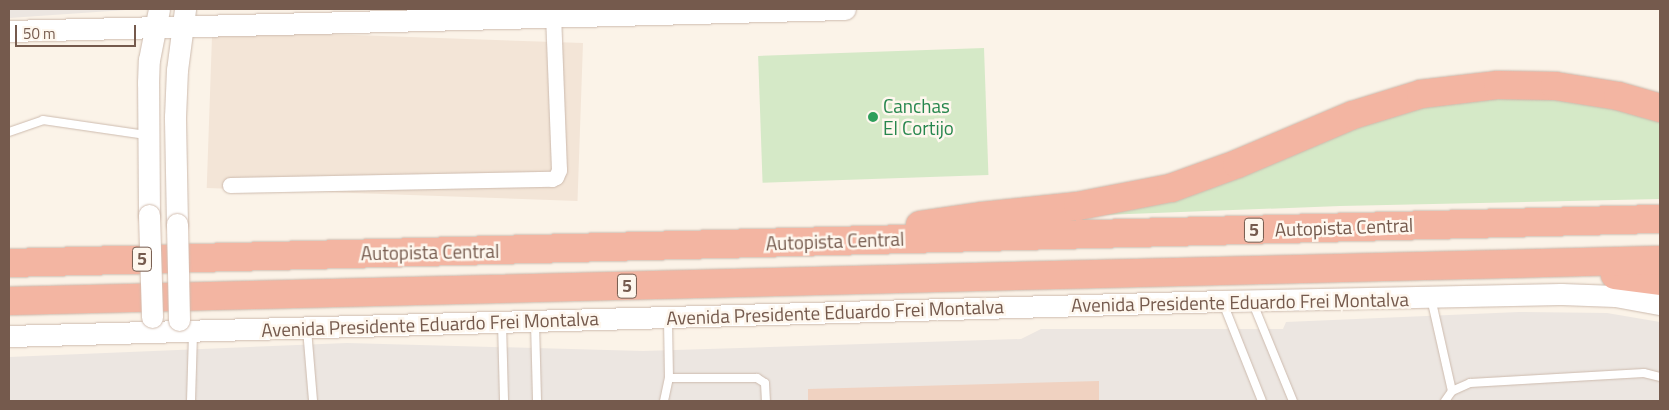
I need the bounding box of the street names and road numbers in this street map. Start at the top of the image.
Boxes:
street label: Autopista Central [1274,213,1414,241]
road number: 5 [1243,214,1265,246]
street label: Autopista Central [765,227,905,255]
street label: Autopista Central [361,239,499,265]
road number: 5 [131,243,153,274]
road number: 5 [616,270,638,302]
street label: Avenida Presidente Eduardo Frei Montalva [1071,288,1409,316]
street label: Avenida Presidente Eduardo Frei Montalva [666,295,1004,329]
street label: Avenida Presidente Eduardo Frei Montalva [261,307,599,341]

